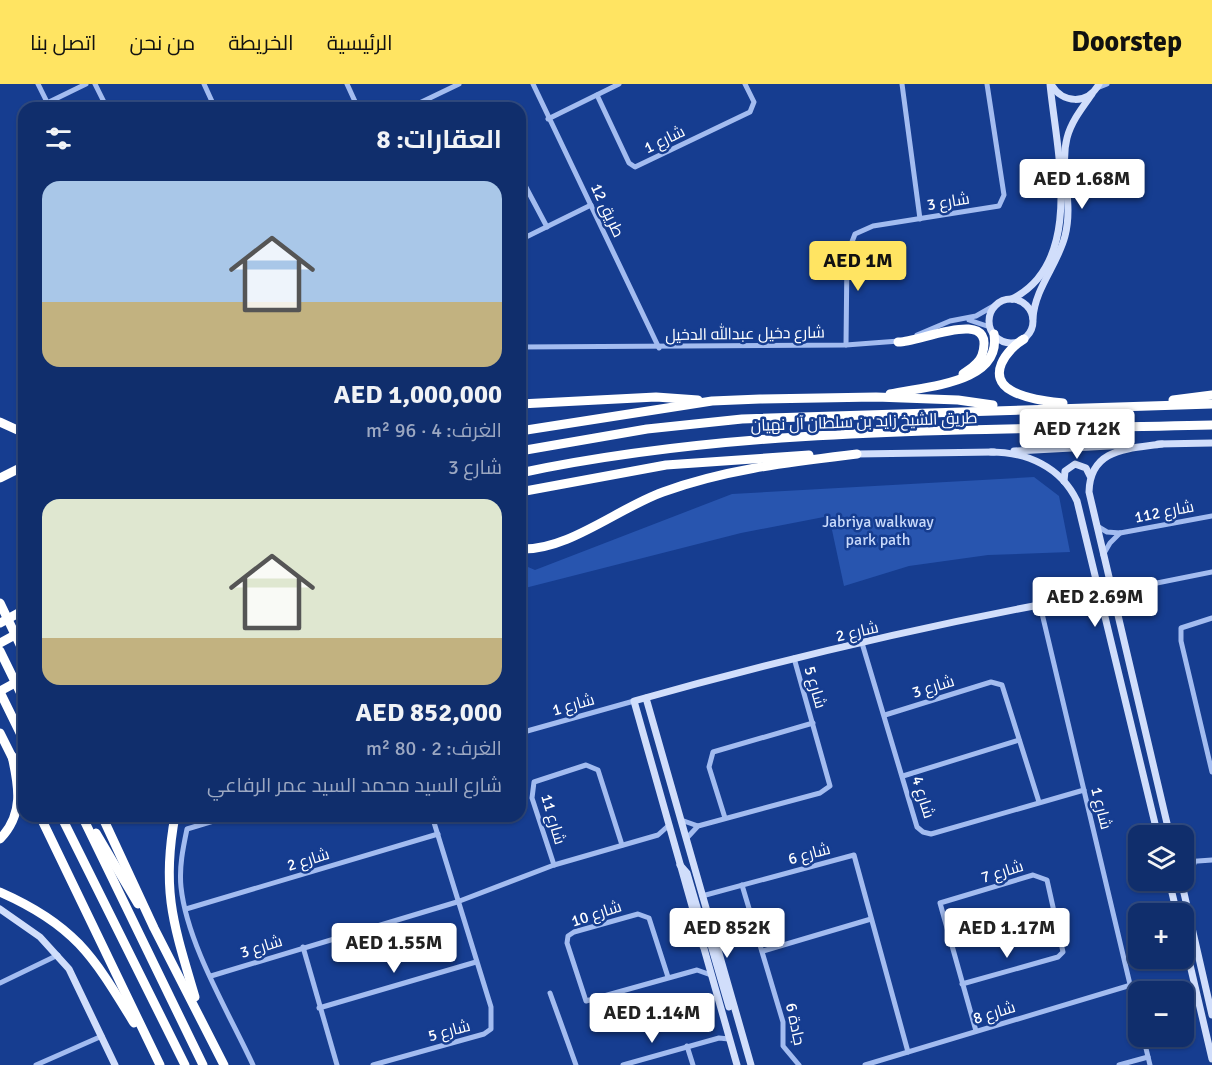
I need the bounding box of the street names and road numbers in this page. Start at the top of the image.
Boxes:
street label: شارع 1 [641,121,689,159]
street label: طريق 12 [586,180,628,241]
street label: شارع 3 [925,189,971,216]
street label: شارع دخيل عبدالله الدخيل [665,322,825,346]
street label: طريق الشيخ زايد بن سلطان آل نهيان [750,408,978,437]
street label: شارع 112 [1133,496,1196,529]
street label: شارع 2 [834,617,881,648]
street label: شارع 5 [799,664,831,711]
street label: شارع 3 [910,671,957,704]
street label: شارع 1 [550,689,597,721]
street label: شارع 4 [906,774,939,821]
street label: شارع 1 [1085,785,1116,832]
street label: شارع 11 [535,792,570,847]
street label: شارع 6 [786,839,833,870]
street label: شارع 2 [285,844,332,877]
street label: شارع 7 [979,856,1026,889]
street label: شارع 10 [569,896,624,932]
street label: شارع 3 [238,931,285,964]
street label: شارع 8 [971,997,1018,1030]
street label: جادة 6 [781,1001,809,1047]
street label: شارع 5 [426,1016,473,1047]

